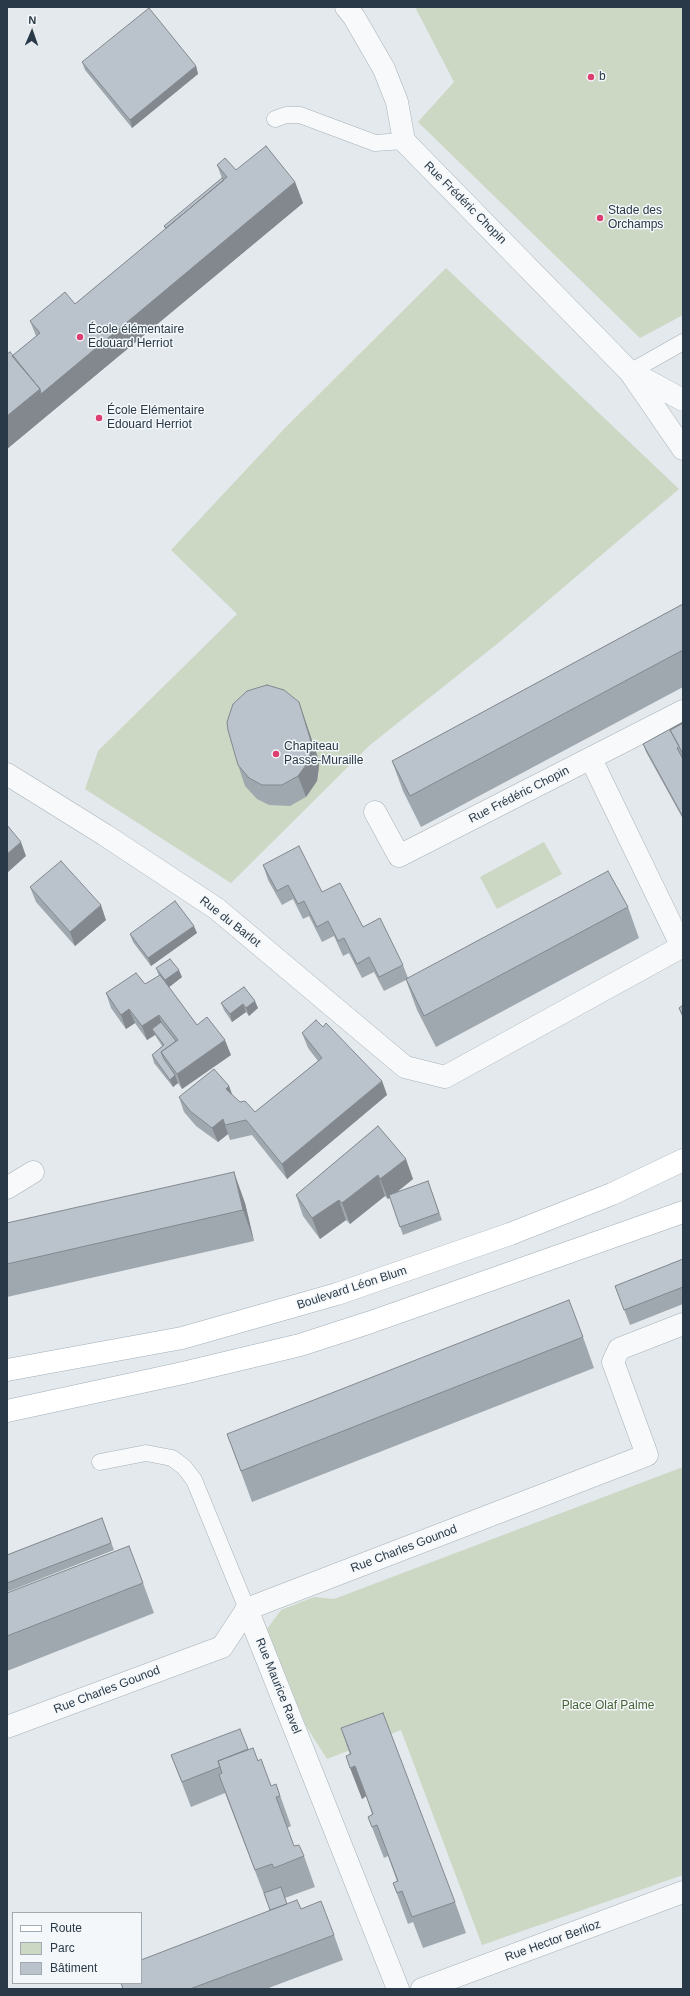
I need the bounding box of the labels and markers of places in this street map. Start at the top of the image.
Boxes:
place label: b [599,70,606,84]
marker: b [586,72,596,82]
place label: Stade des Orchamps [608,204,663,232]
marker: Stade des Orchamps [595,213,605,223]
place label: École élémentaire Edouard Herriot [88,323,184,351]
marker: École élémentaire Edouard Herriot [75,332,85,342]
place label: École Elémentaire Edouard Herriot [107,404,204,432]
marker: École Elémentaire Edouard Herriot [94,413,104,423]
place label: Chapiteau Passe-Muraille [284,740,363,768]
marker: Chapiteau Passe-Muraille [271,749,281,759]

